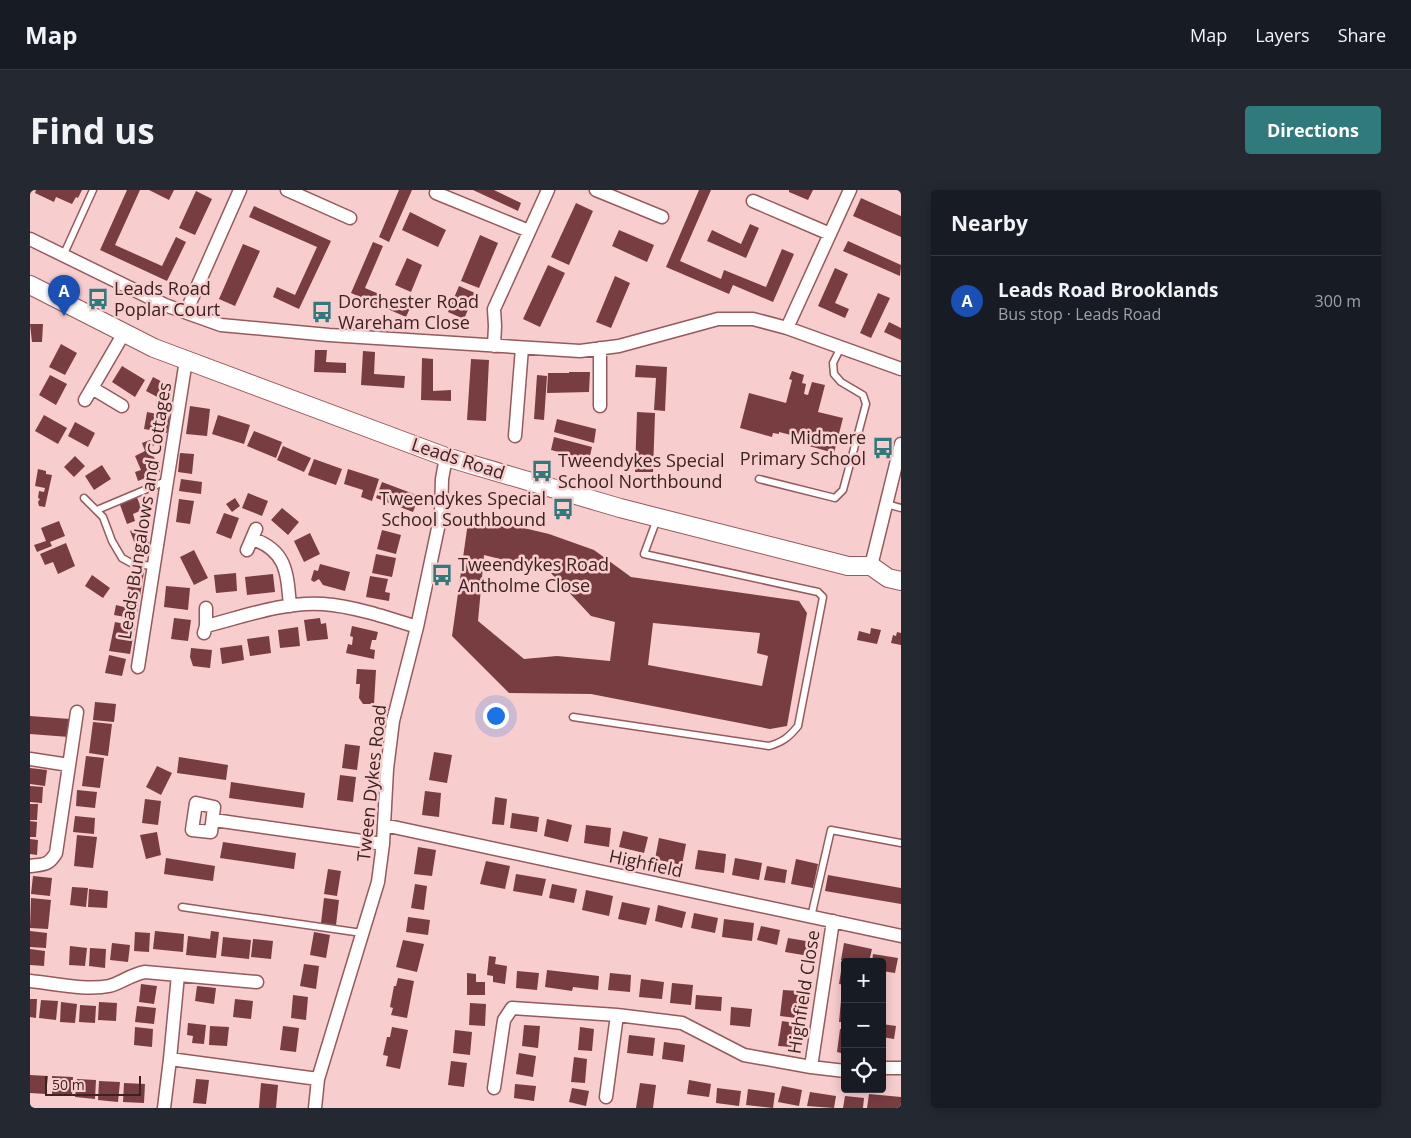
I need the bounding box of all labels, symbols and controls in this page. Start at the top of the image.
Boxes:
text: Map [25,18,77,51]
text: Map [1190,23,1227,47]
text: Layers [1255,23,1310,47]
text: Share [1338,23,1386,47]
button: Directions [1245,106,1381,154]
text: Find us [30,107,155,154]
text: Nearby [951,209,1028,237]
pin: A [48,275,80,316]
place label: Leads Road Poplar Court [114,276,220,321]
text: Leads Road Brooklands [998,277,1219,303]
bus stop icon: Leads Road Poplar Court [85,286,111,312]
place label: Dorchester Road Wareham Close [338,289,479,334]
text: A [961,290,973,312]
text: 300 m [1315,290,1361,312]
bus stop icon: Dorchester Road Wareham Close [309,299,335,325]
text: Bus stop · Leads Road [998,303,1161,325]
street label: Leads Bungalows and Cottages [112,381,176,641]
place label: Midmere Primary School [740,425,866,470]
street label: Leads Road [409,432,508,484]
bus stop icon: Midmere Primary School [870,435,896,461]
place label: Tweendykes Special School Northbound [558,448,725,493]
bus stop icon: Tweendykes Special School Northbound [529,458,555,484]
place label: Tweendykes Special School Southbound [379,486,546,531]
bus stop icon: Tweendykes Special School Southbound [550,496,576,522]
place label: Tweendykes Road Antholme Close [458,552,609,597]
bus stop icon: Tweendykes Road Antholme Close [429,562,455,588]
street label: Tween Dykes Road [351,703,391,863]
your location [483,703,509,729]
street label: Highfield [607,843,685,883]
street label: Highfield Close [781,928,825,1055]
map controls [841,958,886,1093]
button: + [841,958,886,1003]
button: − [841,1003,886,1048]
button: locate [841,1048,886,1093]
scale bar [45,1073,141,1096]
text: 50 m [52,1075,85,1094]

